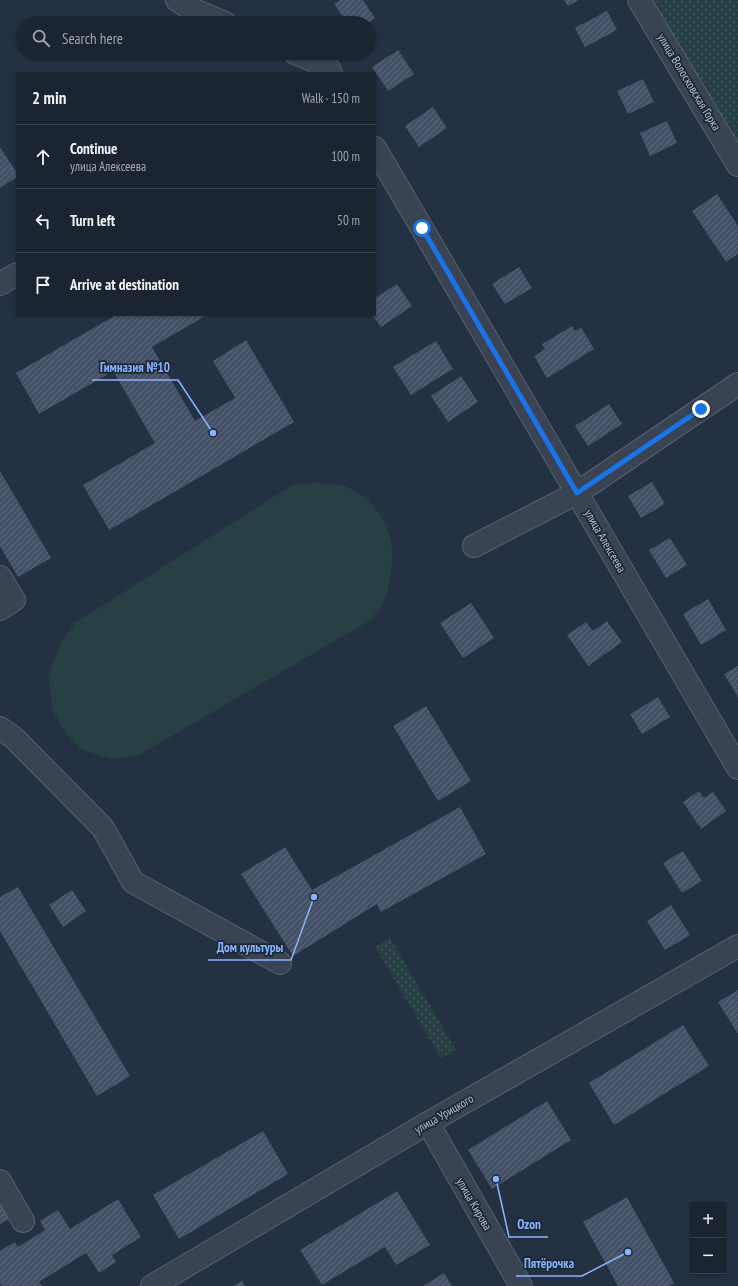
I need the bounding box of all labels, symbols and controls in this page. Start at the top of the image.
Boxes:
search box [16,16,376,60]
icon: search [30,27,52,49]
text: Search here [62,29,123,48]
street label: улица Волосковская Горка [654,30,725,133]
text: 2 min [32,87,66,109]
text: Walk · 150 m [302,90,360,107]
text: Continue [70,139,117,158]
icon: ahead [32,146,54,168]
text: 100 m [331,148,360,165]
text: улица Алексеева [70,158,146,175]
icon: left [32,210,54,232]
text: Turn left [70,211,115,230]
text: 50 m [337,212,360,229]
route start [413,219,431,237]
icon: arrive [32,274,54,296]
text: Arrive at destination [70,275,179,294]
callout: Гимназия №10 [92,355,178,380]
text: Гимназия №10 [100,359,170,376]
route end [692,400,710,418]
street label: улица Алексеева [581,507,630,575]
callout: Дом культуры [208,935,291,960]
text: Дом культуры [217,939,284,956]
street label: улица Урицкого [411,1091,476,1137]
street label: улица Кирова [453,1175,496,1233]
map controls [690,1202,726,1274]
button: + [690,1202,726,1238]
callout: Ozon [509,1212,548,1237]
text: Ozon [517,1216,541,1233]
button: − [690,1238,726,1274]
callout: Пятёрочка [516,1251,582,1276]
text: Пятёрочка [524,1255,574,1272]

